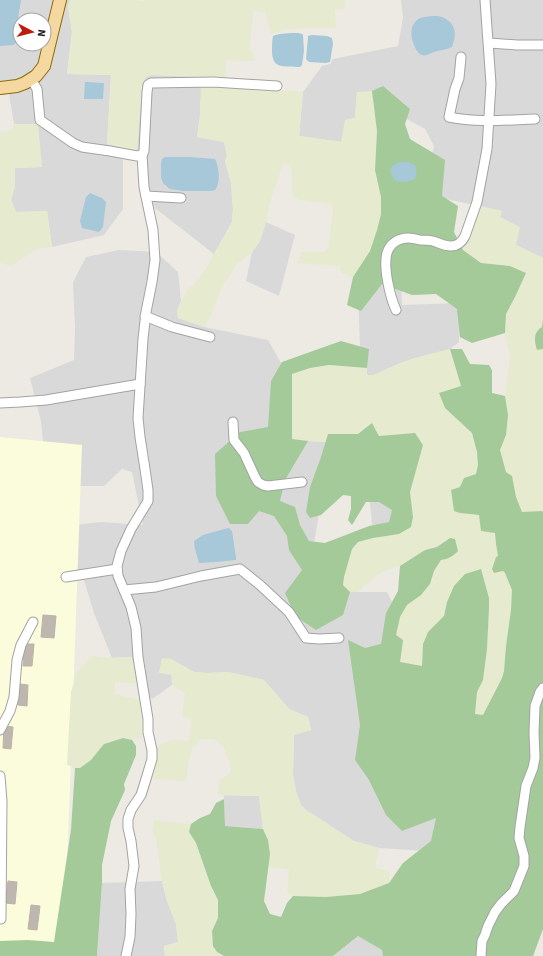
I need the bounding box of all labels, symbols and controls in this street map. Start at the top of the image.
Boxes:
north arrow [12,12,52,52]
text: N [34,29,49,38]

